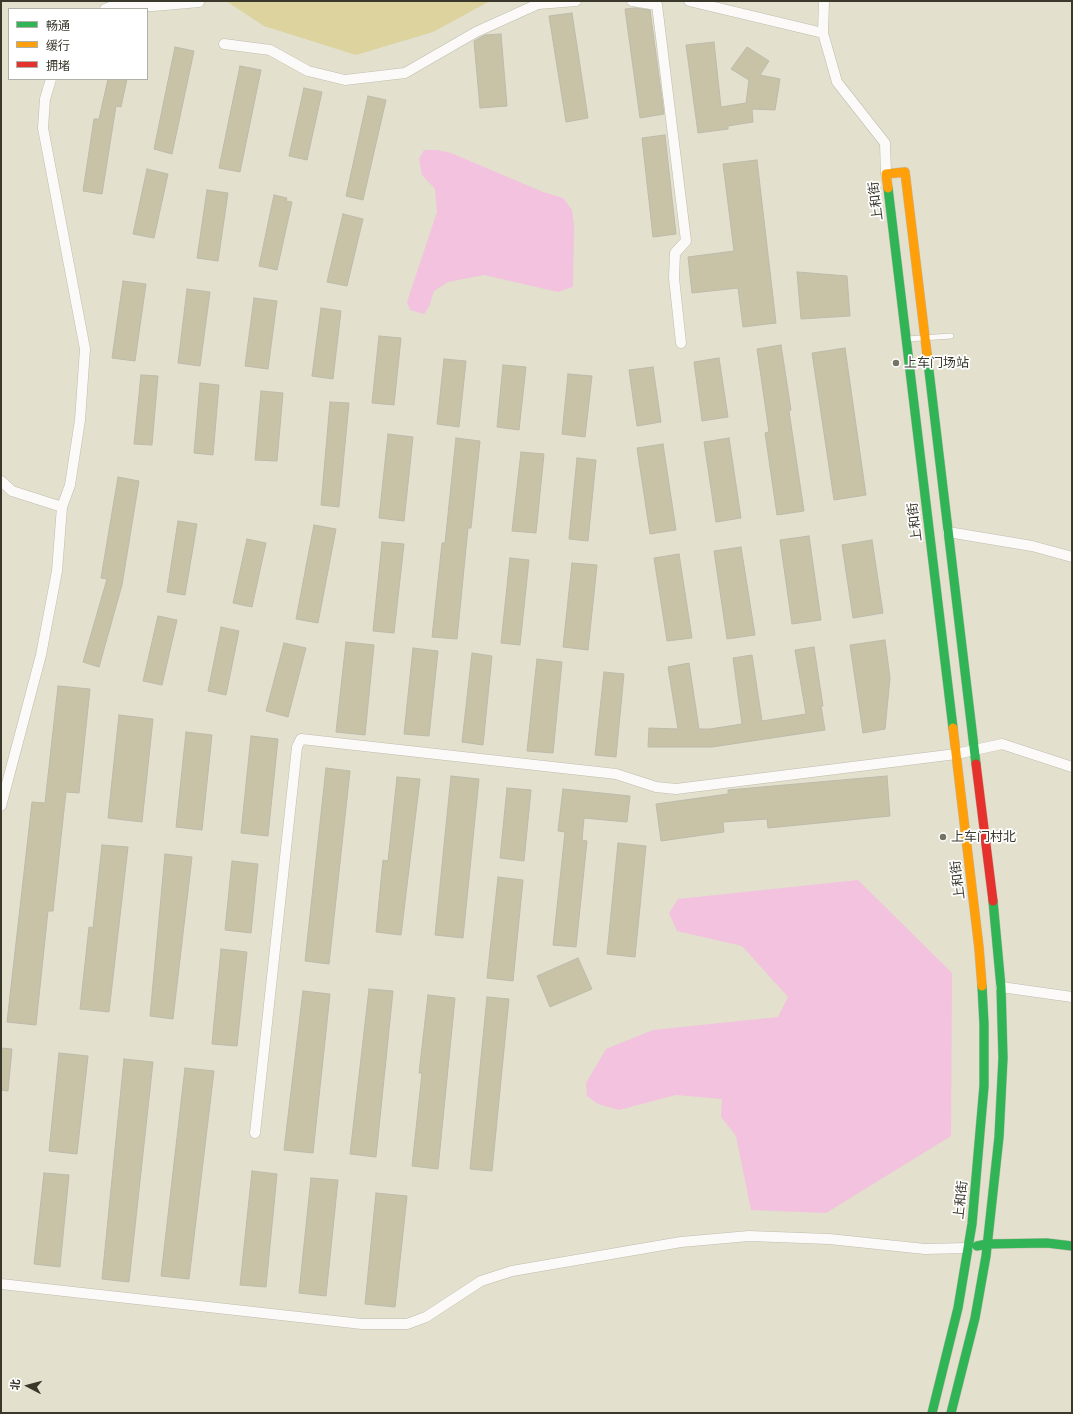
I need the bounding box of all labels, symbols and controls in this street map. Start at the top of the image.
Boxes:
legend [8,8,148,80]
text: 畅通 [46,19,70,33]
text: 缓行 [46,39,70,53]
text: 拥堵 [46,59,70,73]
street label: 上和街 [866,181,886,221]
place label: 上车门场站 [904,355,969,371]
marker: 上车门场站 [891,358,901,368]
street label: 上和街 [905,502,925,542]
place label: 上车门村北 [951,829,1016,845]
marker: 上车门村北 [938,832,948,842]
street label: 上和街 [948,860,968,900]
street label: 上和街 [951,1180,971,1220]
north arrow [8,1366,48,1406]
text: 北 [9,1379,23,1391]

